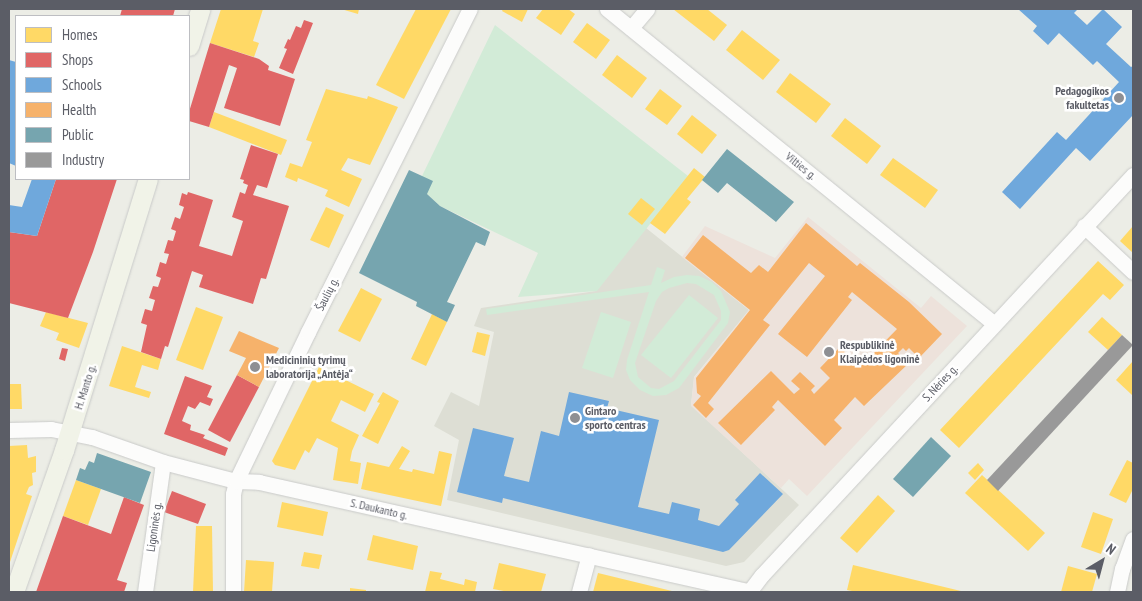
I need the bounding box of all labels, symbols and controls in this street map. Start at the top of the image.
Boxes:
legend [15,15,190,180]
text: Homes [62,25,98,44]
text: Shops [62,50,93,69]
text: Schools [62,75,102,94]
place label: Pedagogikos fakultetas [1055,84,1109,112]
marker: Pedagogikos fakultetas [1113,92,1125,104]
text: Health [62,100,96,119]
text: Public [62,125,93,144]
street label: Vilties g. [783,149,819,183]
text: Industry [62,150,104,169]
street label: Šaulių g. [313,275,341,313]
place label: Respublikinė Klaipėdos ligoninė [840,338,920,366]
marker: Respublikinė Klaipėdos ligoninė [822,345,836,359]
place label: Medicininių tyrimų laboratorija „Antėja“ [266,353,354,381]
marker: Medicininių tyrimų laboratorija „Antėja“ [248,360,262,374]
street label: S. Nėries g. [919,361,961,405]
street label: H. Manto g. [71,362,99,412]
place label: Gintaro sporto centras [585,404,646,432]
marker: Gintaro sporto centras [569,412,581,424]
street label: S. Daukanto g. [349,495,409,523]
street label: Ligoninės g. [143,501,165,553]
north arrow [1077,536,1127,586]
text: N [1103,540,1119,558]

